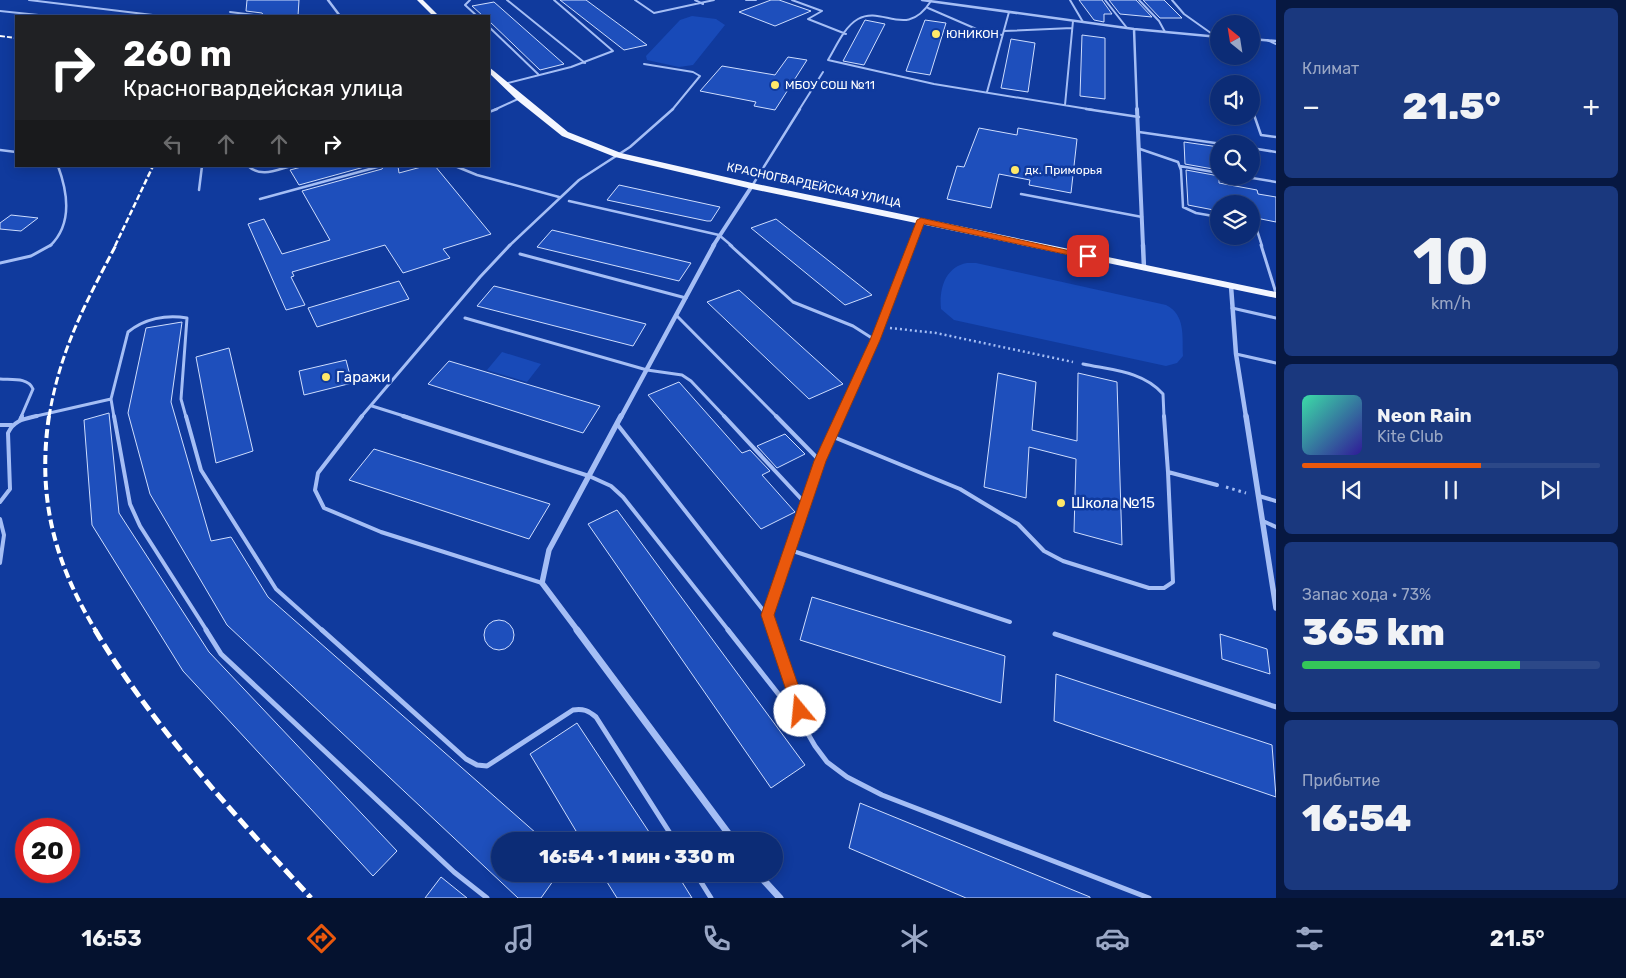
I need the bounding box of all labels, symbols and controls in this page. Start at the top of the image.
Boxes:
north arrow [1210,15,1260,65]
map controls [1210,15,1260,245]
place label: ЮНИКОН [946,27,999,41]
marker: ЮНИКОН [930,28,942,40]
text: 260 m [123,33,232,75]
icon: right [40,35,105,100]
text: Климат [1302,59,1359,78]
text: Красногвардейская улица [123,75,403,102]
button: sound [1210,75,1260,125]
place label: МБОУ СОШ №11 [785,78,875,92]
marker: МБОУ СОШ №11 [769,79,781,91]
text: 21.5° [1402,83,1501,129]
text: − [1302,90,1320,123]
text: + [1583,90,1600,123]
icon: left [159,130,187,158]
icon: ahead [212,130,240,158]
icon: ahead [265,130,293,158]
icon: right [318,130,346,158]
button: search [1210,135,1260,185]
street label: КРАСНОГВАРДЕЙСКАЯ УЛИЦА [725,160,903,210]
place label: дк. Приморья [1025,163,1102,177]
marker: дк. Приморья [1009,164,1021,176]
button: layers [1210,195,1260,245]
text: 10 [1413,223,1489,300]
pin [1067,235,1109,277]
icon: arrive [1074,242,1102,270]
text: km/h [1431,294,1471,313]
place label: Гаражи [336,368,390,386]
marker: Гаражи [320,371,332,383]
text: Neon Rain [1377,404,1472,427]
text: Kite Club [1377,427,1443,446]
icon: previous [1338,476,1366,504]
icon: pause [1437,476,1465,504]
icon: next [1536,476,1564,504]
place label: Школа №15 [1071,494,1155,512]
marker: Школа №15 [1055,497,1067,509]
text: Запас хода · 73% [1302,585,1431,604]
text: 365 km [1302,609,1445,655]
position arrow [773,684,825,736]
text: Прибытие [1302,771,1380,790]
text: 16:54 [1302,795,1412,841]
speed limit sign: 20 [15,818,80,883]
text: 16:54 · 1 мин · 330 m [539,845,735,868]
icon: directions [304,921,339,956]
icon: music [502,921,537,956]
icon: phone [699,921,734,956]
icon: climate [897,921,932,956]
icon: car [1095,921,1130,956]
icon: filters [1292,921,1327,956]
text: 16:53 [81,925,142,952]
text: 21.5° [1490,925,1545,952]

